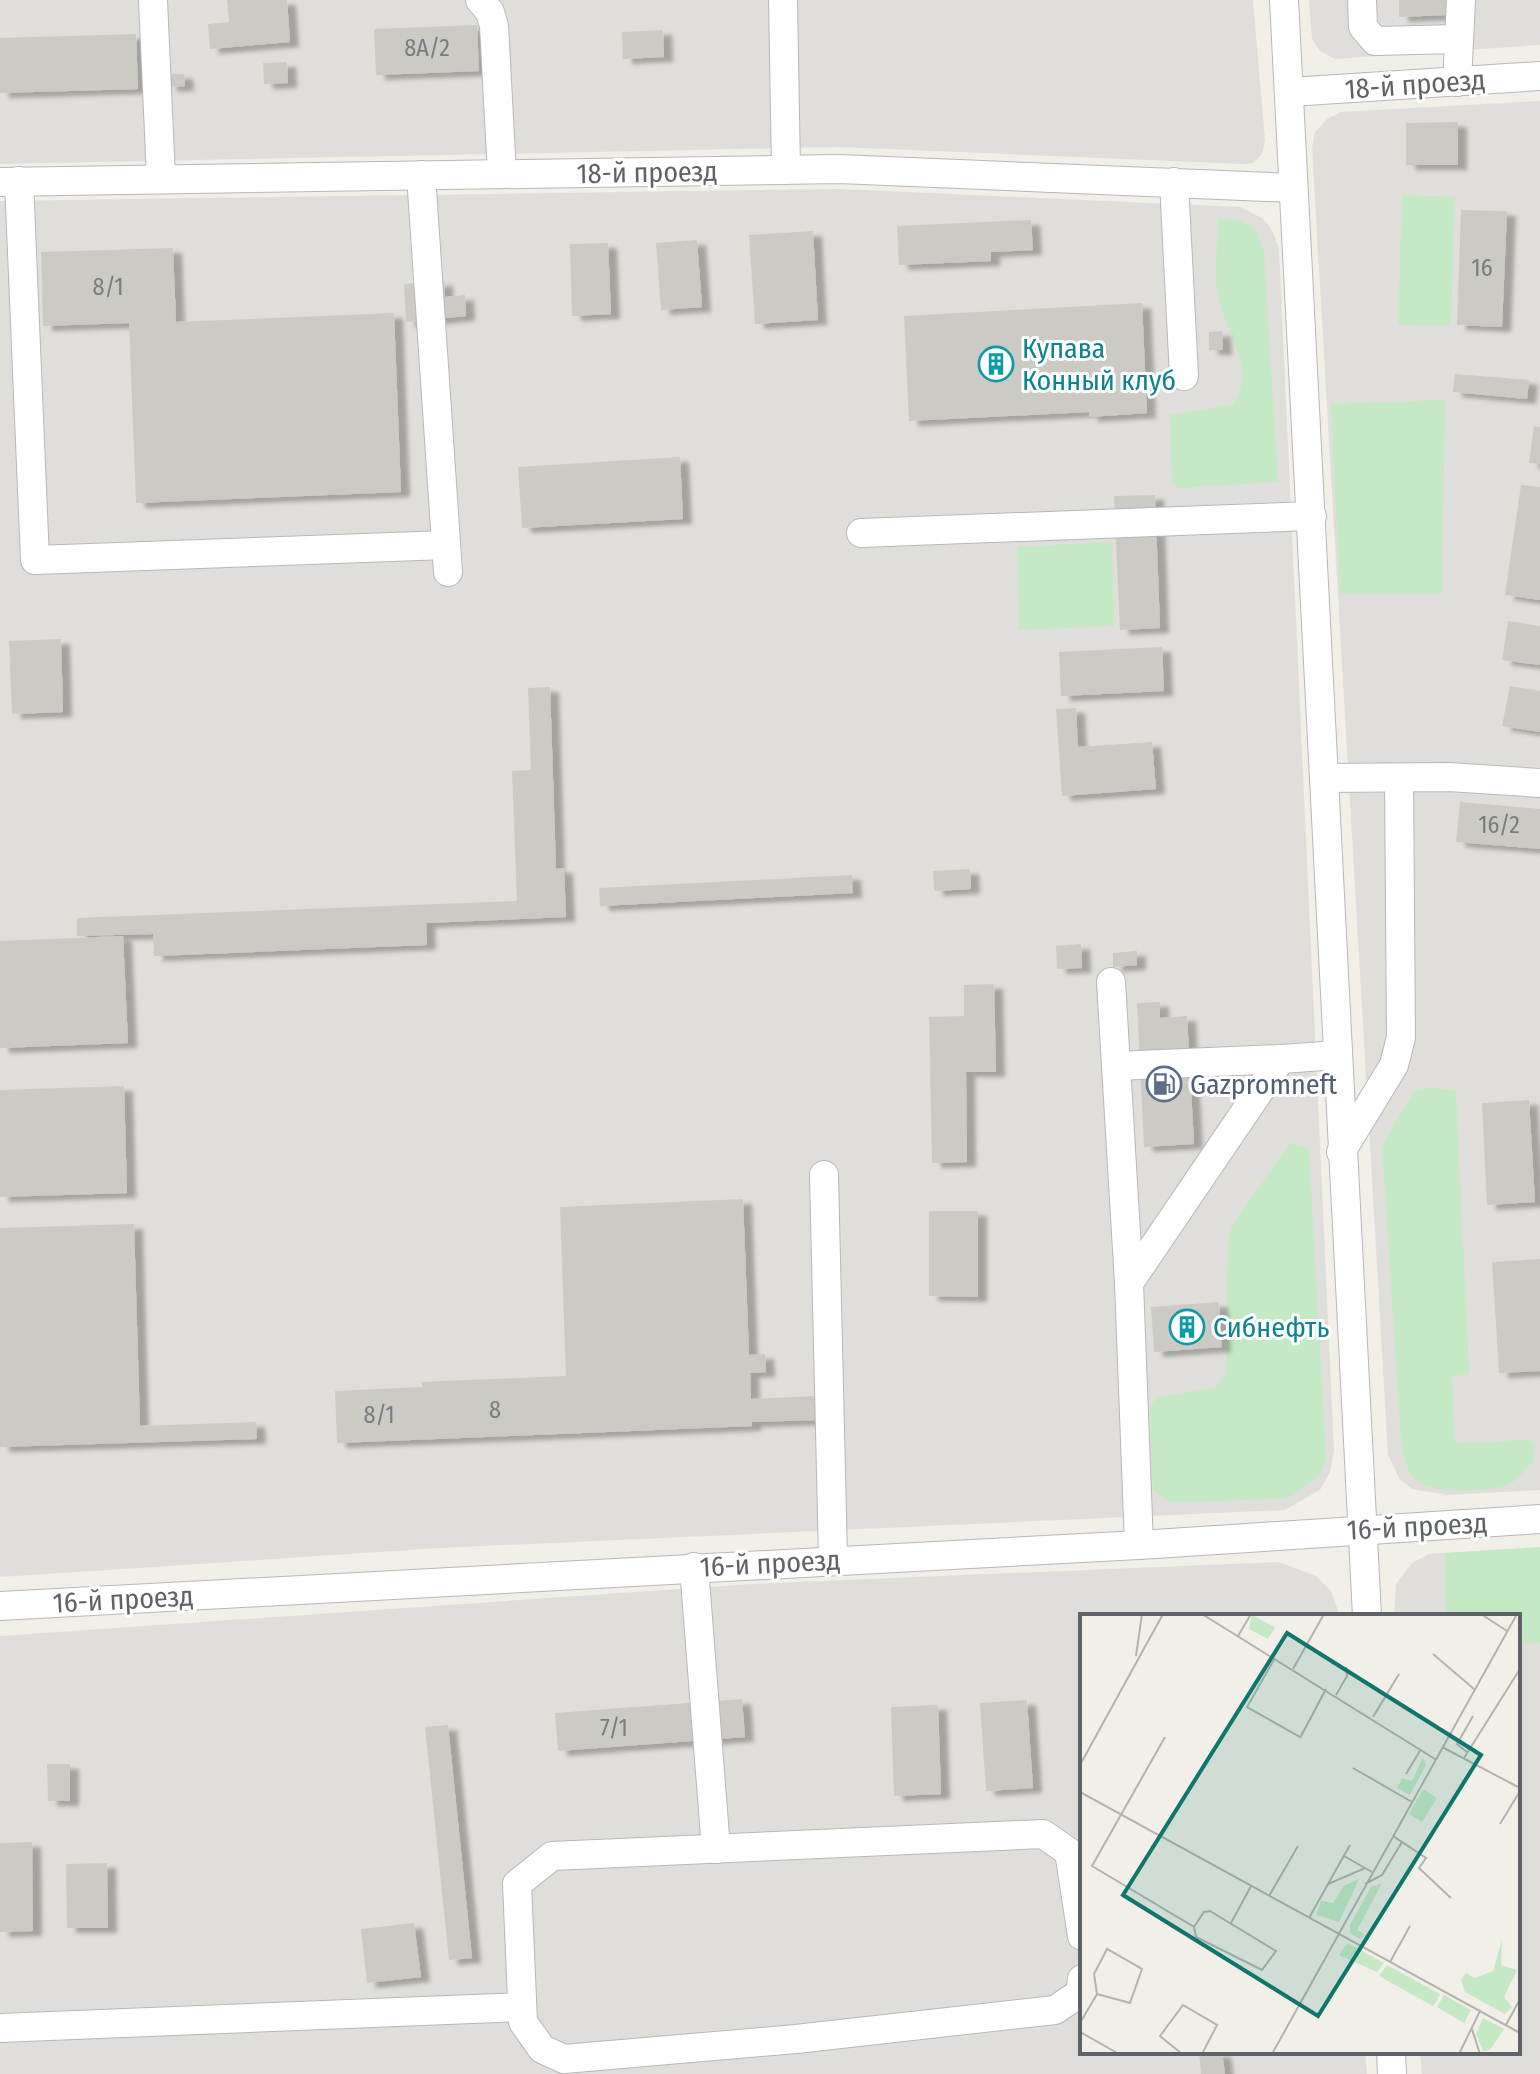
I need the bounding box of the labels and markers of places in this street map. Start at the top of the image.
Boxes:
place label: Купава Конный клуб [1022,332,1176,397]
building icon: Купава Конный клуб [977,345,1015,383]
fuel station icon: Gazpromneft [1145,1065,1183,1103]
place label: Gazpromneft [1190,1068,1338,1101]
building icon: Сибнефть [1168,1308,1206,1346]
place label: Сибнефть [1213,1311,1329,1344]

